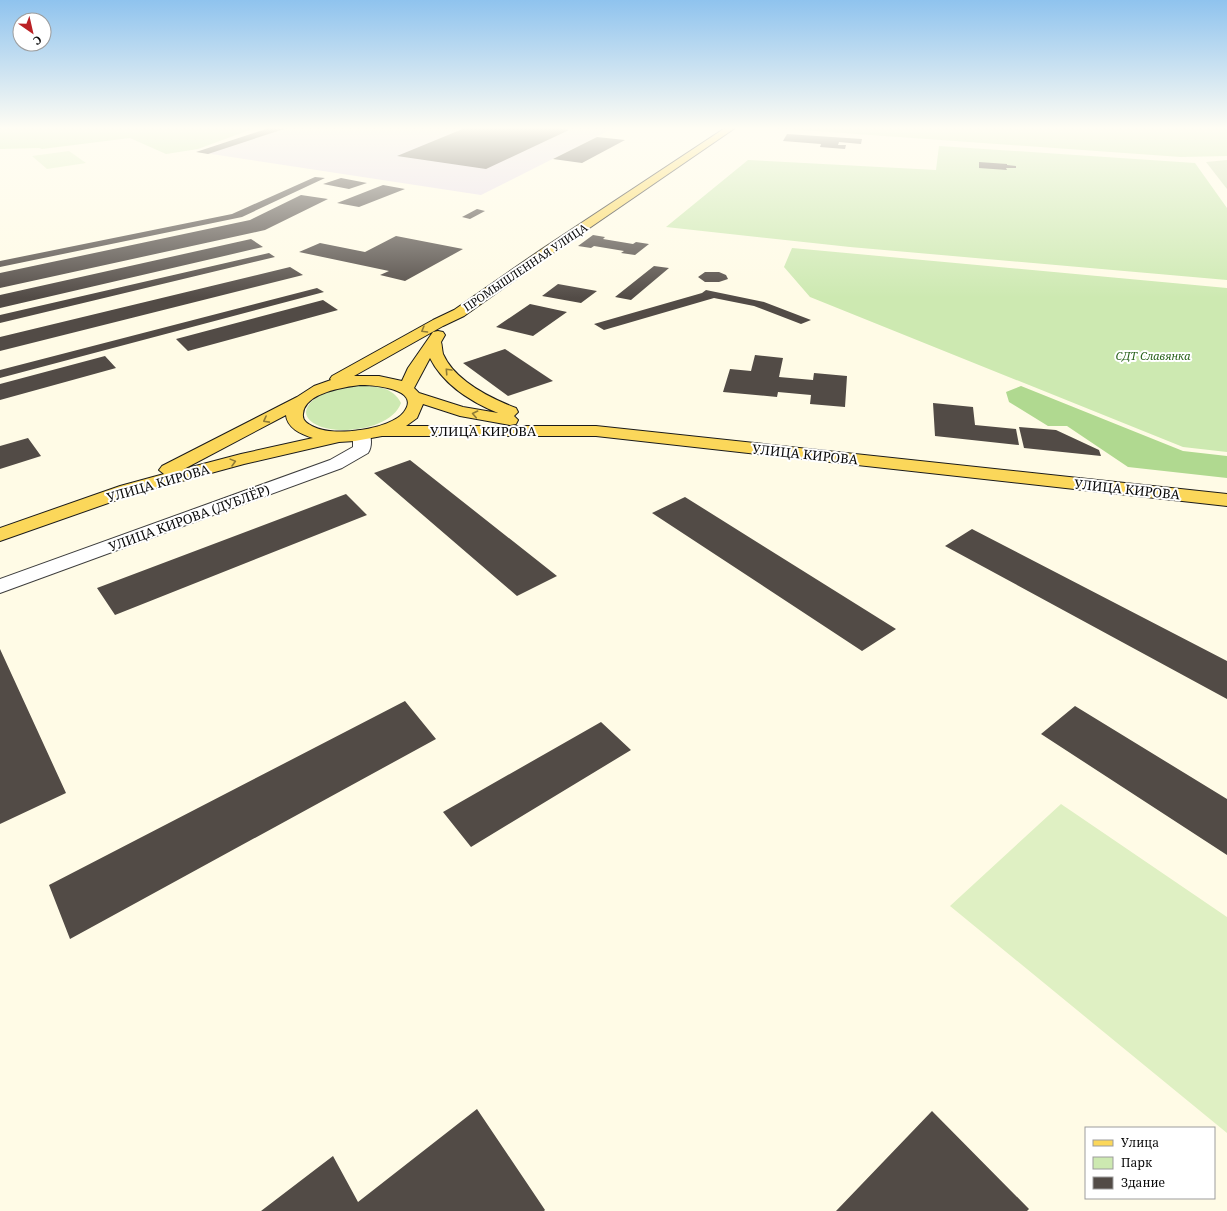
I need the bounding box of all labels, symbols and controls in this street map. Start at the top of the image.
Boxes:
north arrow [12,12,52,52]
text: С [31,32,45,49]
street label: ПРОМЫШЛЕННАЯ УЛИЦА [460,220,590,314]
one-way arrow [421,326,428,333]
park label: СДТ Славянка [1115,348,1191,363]
one-way arrow [445,368,452,376]
one-way arrow [471,411,478,419]
one-way arrow [262,415,270,422]
street label: УЛИЦА КИРОВА [430,422,537,440]
street label: УЛИЦА КИРОВА [751,440,860,469]
one-way arrow [229,458,236,467]
street label: УЛИЦА КИРОВА [105,459,212,506]
street label: УЛИЦА КИРОВА [1073,475,1182,504]
street label: УЛИЦА КИРОВА (ДУБЛЁР) [106,480,272,556]
legend [1085,1127,1215,1199]
text: Улица [1121,1134,1159,1151]
text: Парк [1121,1154,1153,1171]
text: Здание [1121,1174,1165,1191]

